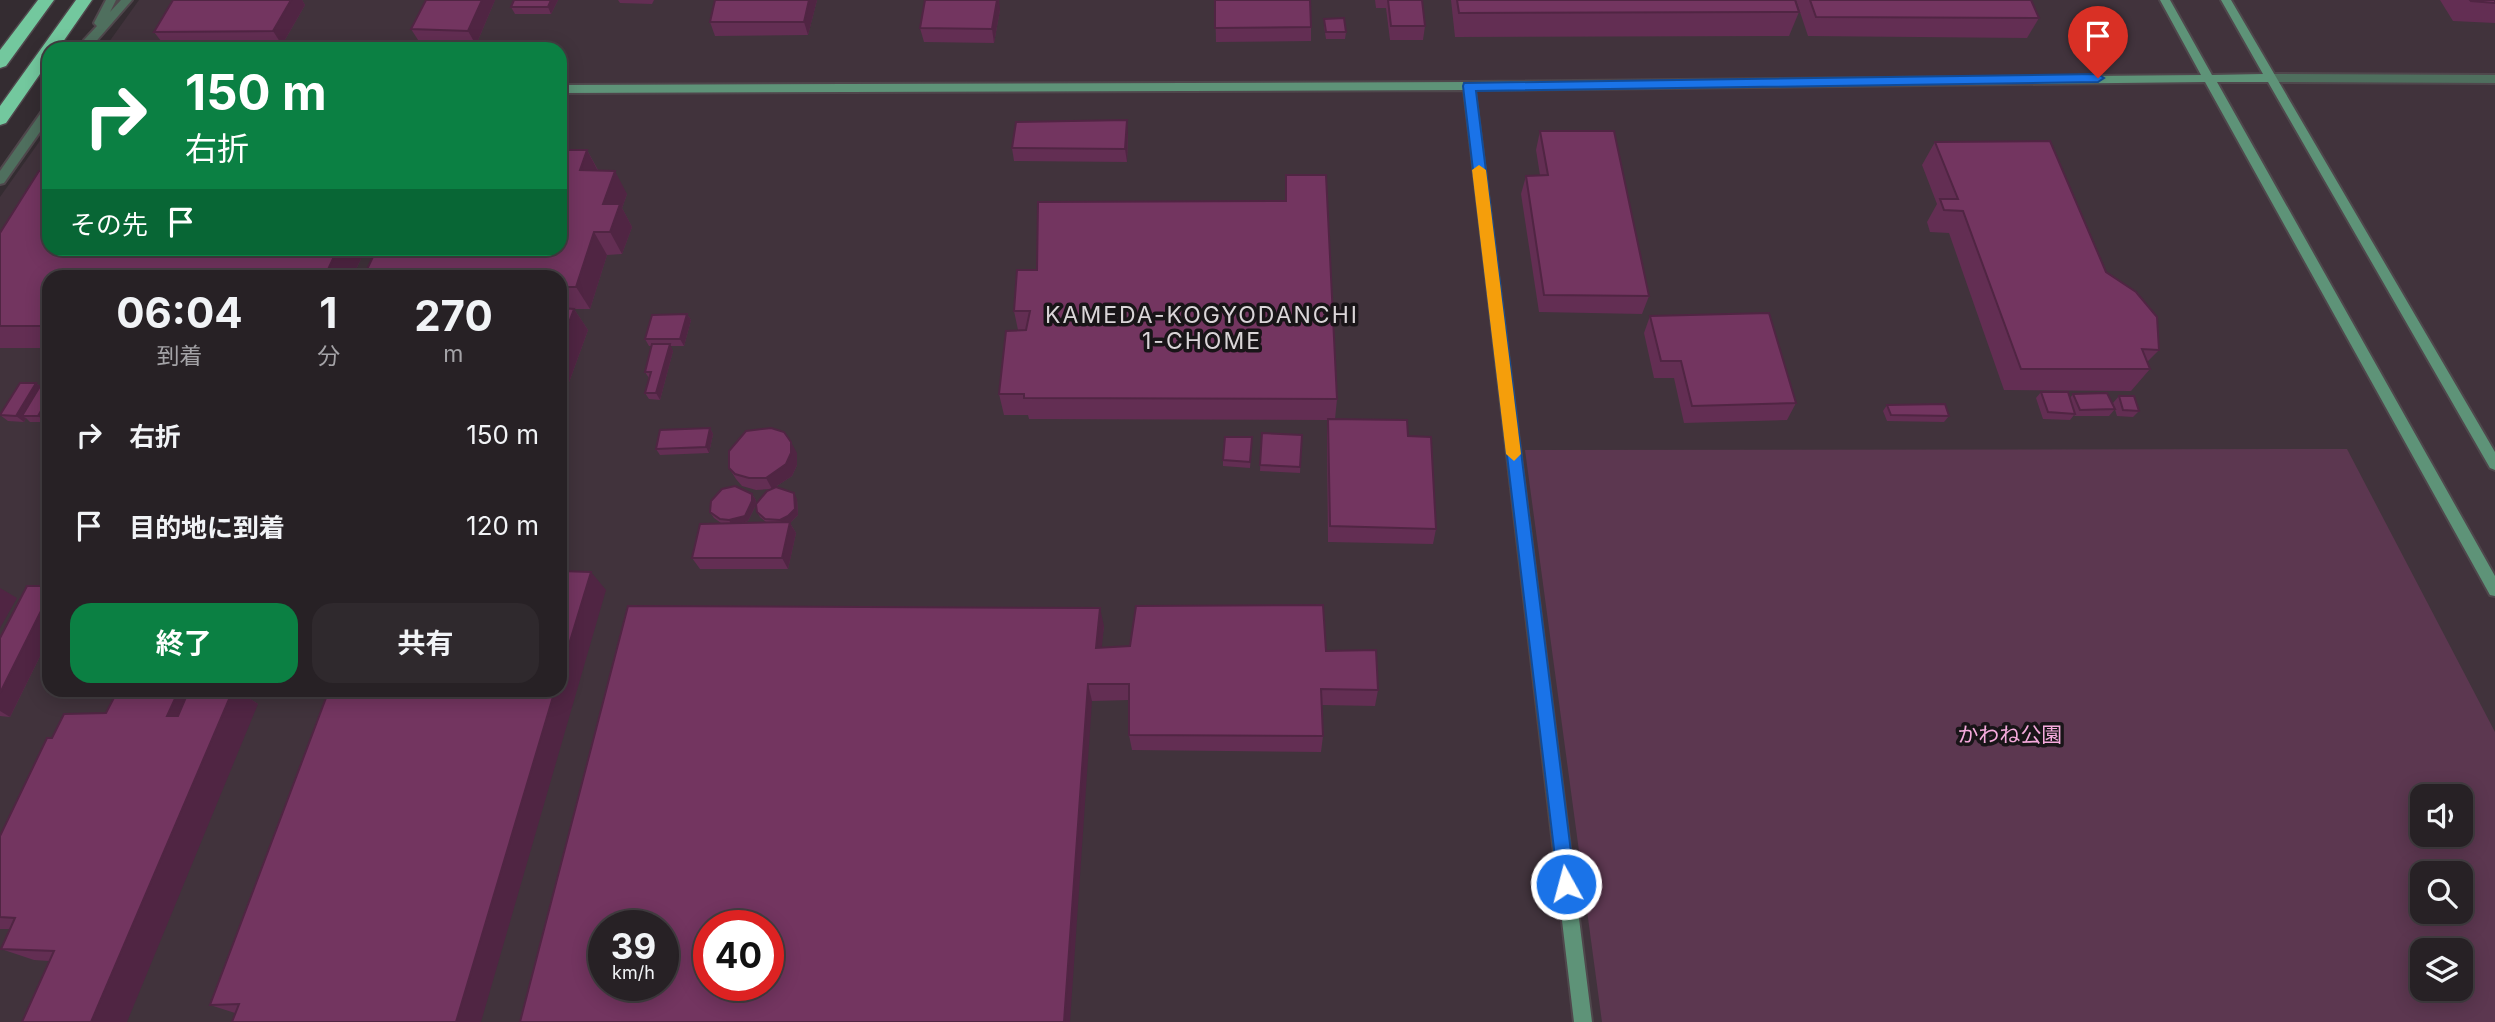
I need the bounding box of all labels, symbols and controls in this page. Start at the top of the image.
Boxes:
pin [2068,6,2128,78]
icon: arrive [2079,17,2117,55]
text: 150 m [185,63,327,122]
icon: right [70,70,161,161]
text: 右折 [185,129,249,168]
icon: arrive [162,203,200,241]
text: その先 [70,209,148,240]
text: 06:04 [116,287,243,338]
text: 1 [319,287,337,338]
text: 270 [414,290,493,341]
district label: KAMEDA-KOGYODANCHI 1-CHOME [1045,301,1359,355]
text: m [443,340,464,368]
text: 到着 [156,342,202,370]
text: 分 [317,342,340,370]
icon: right [70,416,108,454]
text: 150 m [466,419,539,450]
text: 右折 [129,421,181,452]
icon: arrive [70,507,108,545]
text: 120 m [466,510,539,541]
text: 目的地に到着 [129,512,285,543]
button: 終了 [70,603,298,683]
button: 共有 [312,603,539,683]
park label: かわね公園 [1958,722,2063,747]
map controls [2410,784,2473,1001]
button: sound [2410,784,2473,847]
position arrow [1529,847,1603,921]
button: search [2410,861,2473,924]
speed limit sign: 40 [693,910,784,1001]
text: 39 [611,925,656,967]
button: layers [2410,938,2473,1001]
text: km/h [612,962,655,983]

